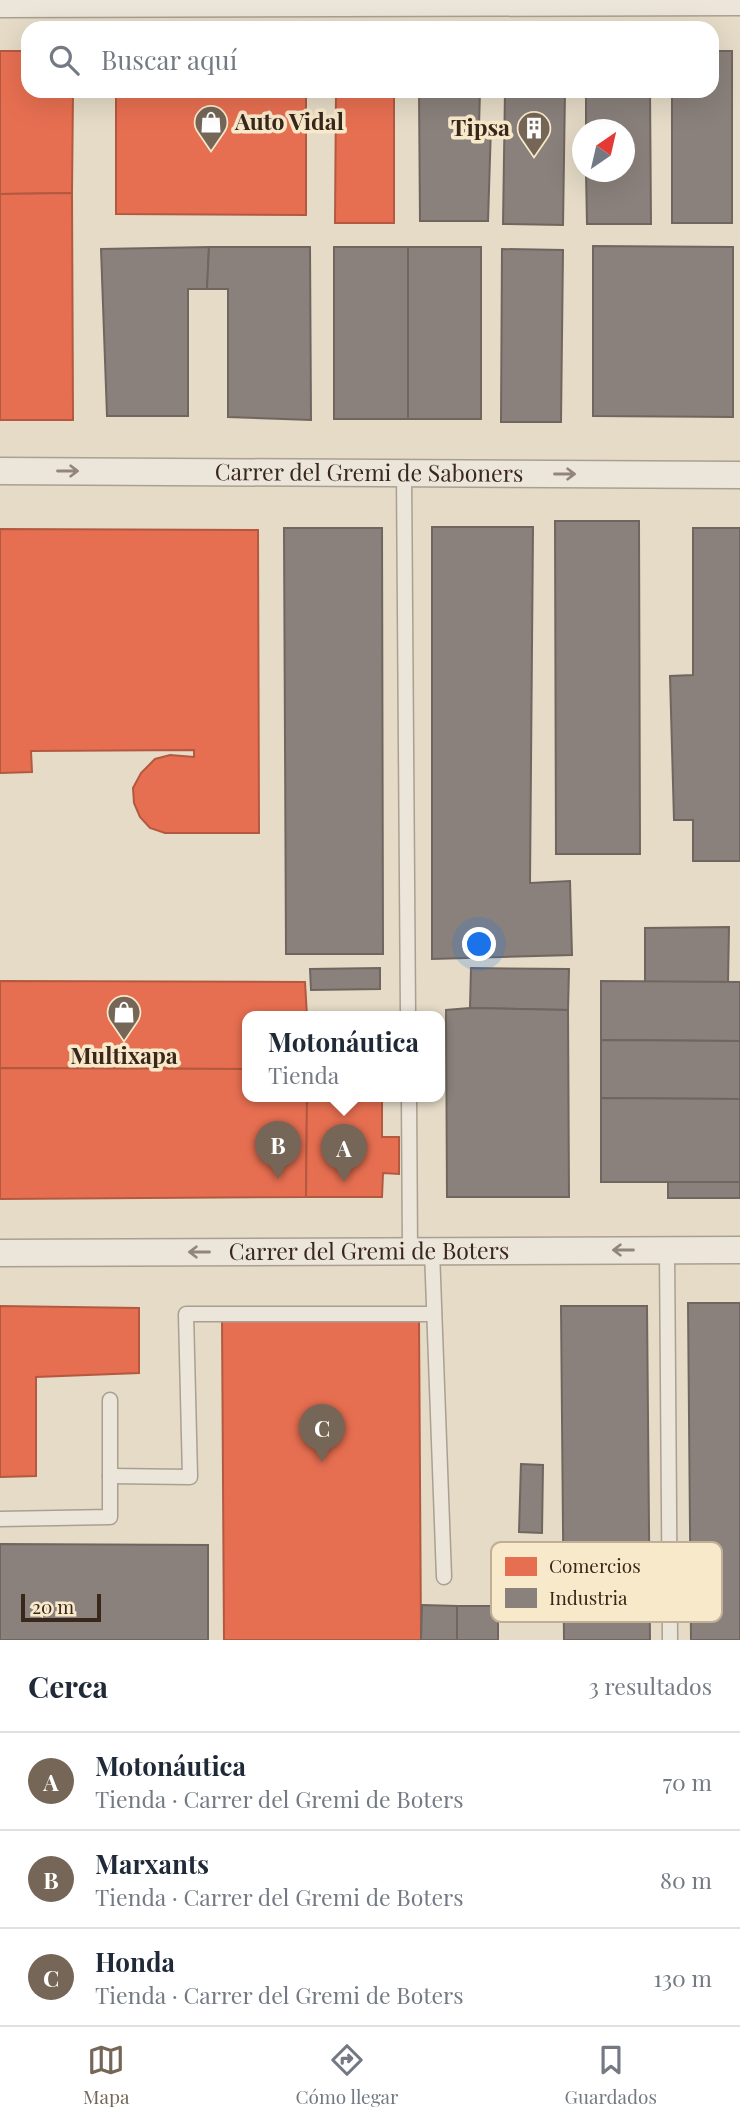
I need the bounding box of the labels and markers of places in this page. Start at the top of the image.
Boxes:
shop icon: Auto Vidal [192,103,230,152]
place label: Auto Vidal [234,105,344,136]
building icon: Tipsa [515,109,553,158]
place label: Tipsa [451,111,510,142]
shop icon: Multixapa [105,993,143,1042]
place label: Multixapa [70,1039,178,1070]
pin: B [255,1121,301,1179]
pin: A [321,1124,367,1182]
pin: C [299,1404,345,1462]

